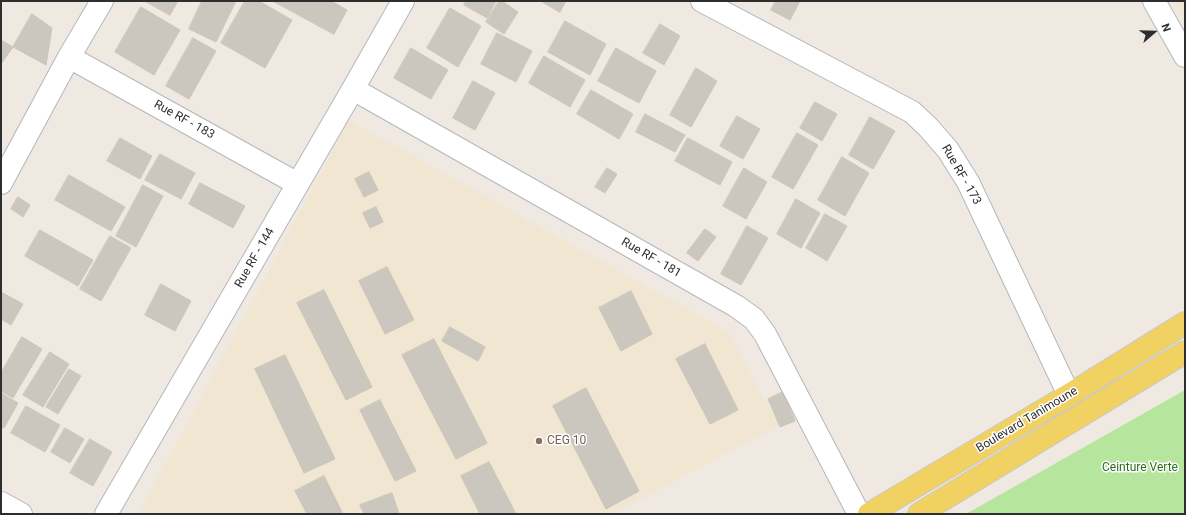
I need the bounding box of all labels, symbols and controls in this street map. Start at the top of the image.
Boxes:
north arrow [1134,12,1174,52]
text: N [1158,22,1173,34]
street label: Rue RF - 183 [151,97,217,143]
street label: Rue RF - 173 [938,142,984,208]
street label: Rue RF - 144 [232,225,278,291]
street label: Rue RF - 181 [618,235,684,281]
street label: Boulevard Tanimoune [974,384,1080,456]
place label: CEG 10 [547,434,586,448]
marker: CEG 10 [534,436,544,446]
park label: Ceinture Verte [1102,461,1178,475]

